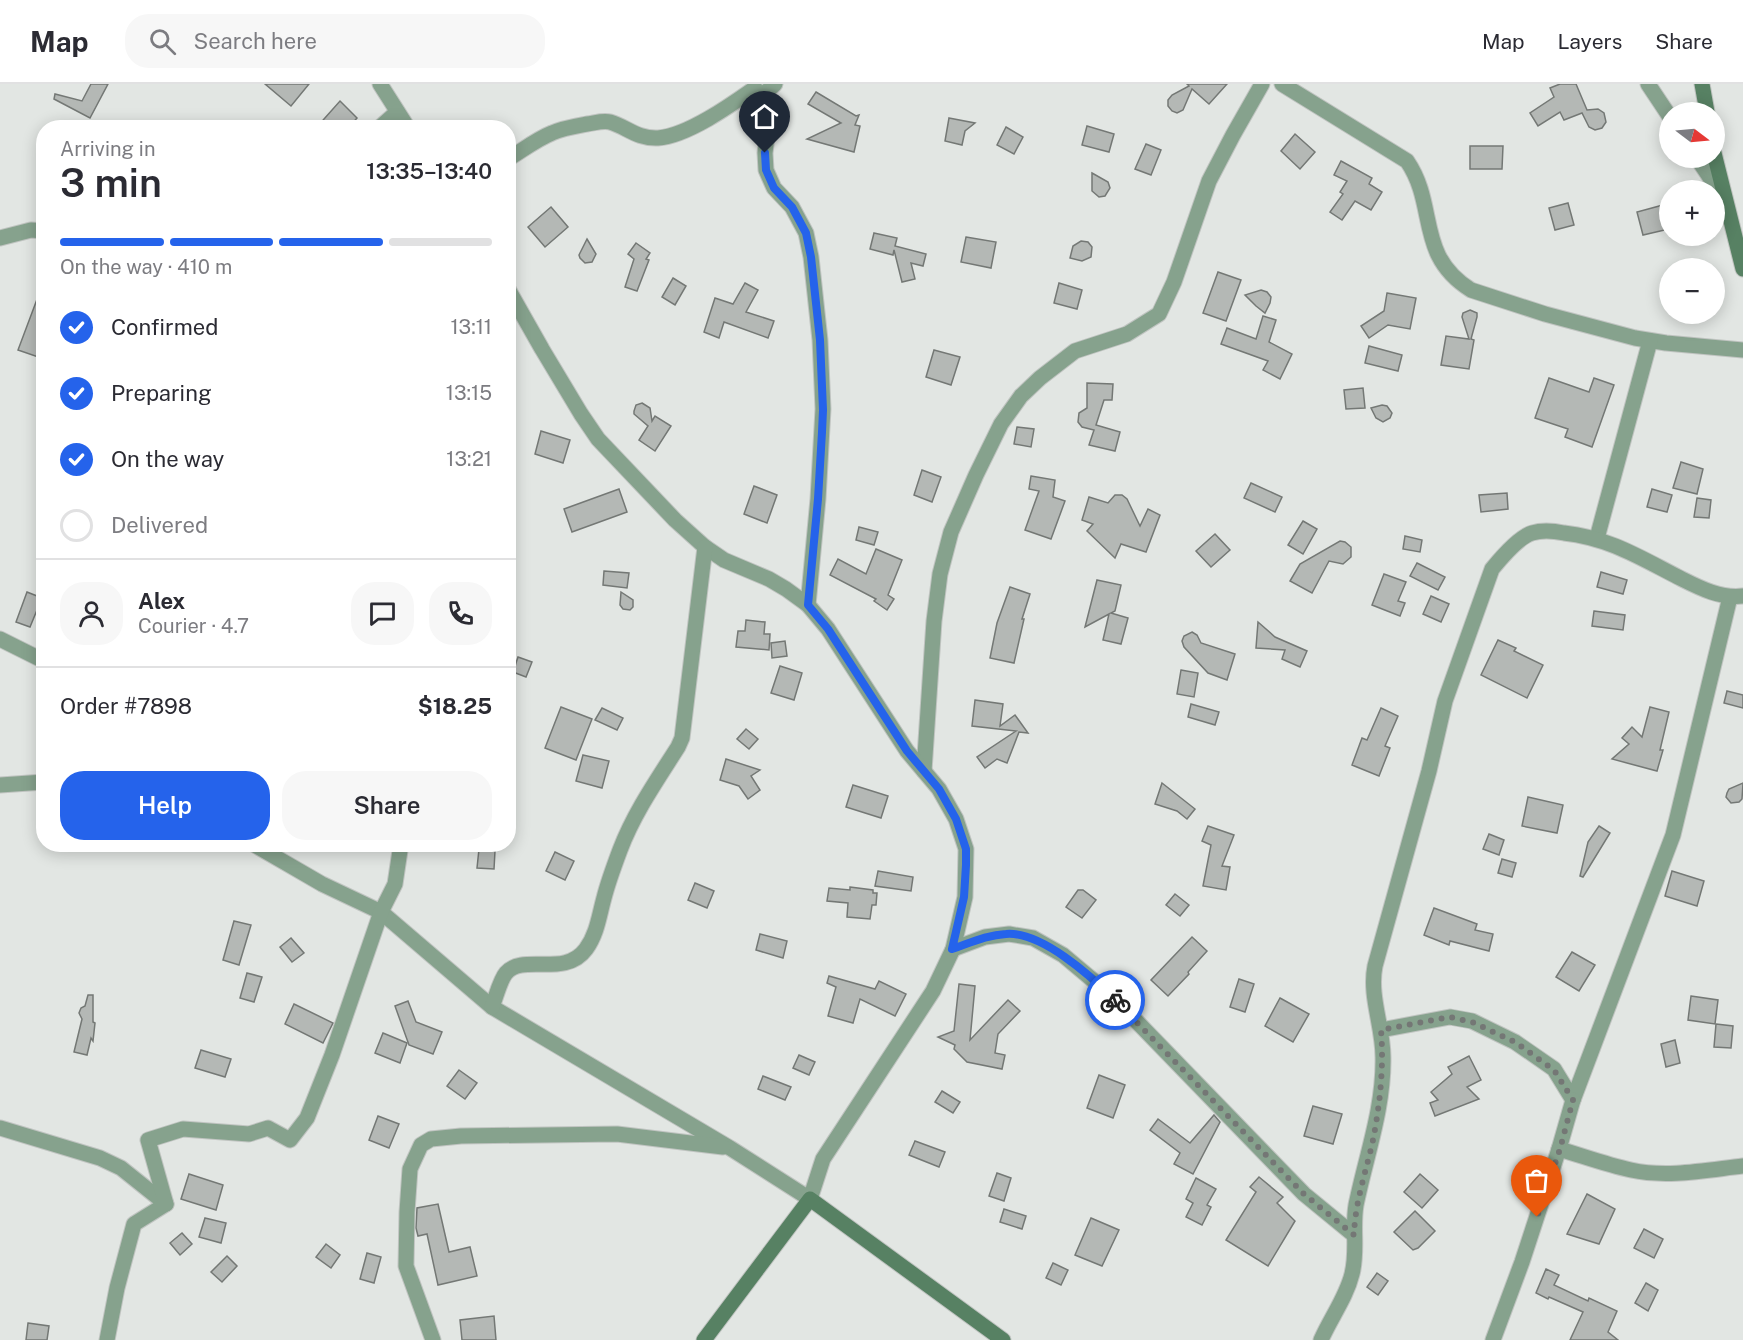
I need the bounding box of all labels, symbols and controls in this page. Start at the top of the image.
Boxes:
search box [125,14,545,68]
text: Map [30,25,89,58]
icon: search [146,25,179,58]
text: Search here [194,28,317,54]
text: Map [1482,29,1525,54]
text: Layers [1558,29,1622,54]
text: Share [1655,29,1713,54]
pin [739,91,790,153]
icon: home [748,100,781,133]
north arrow [1659,102,1725,168]
map controls [1659,102,1725,324]
text: Arriving in [60,137,155,161]
text: 13:35–13:40 [366,158,492,184]
text: 3 min [60,160,162,206]
button: + [1659,180,1725,246]
text: On the way · 410 m [60,255,232,279]
button: − [1659,258,1725,324]
icon: check [60,311,93,344]
text: Confirmed [111,314,218,340]
text: 13:11 [450,315,492,339]
icon: check [60,377,93,410]
text: Preparing [111,380,212,406]
text: 13:15 [446,381,492,405]
icon: check [60,443,93,476]
text: On the way [111,446,224,472]
text: 13:21 [446,447,492,471]
text: Delivered [111,512,208,538]
button: person [60,582,123,645]
button: chat [351,582,414,645]
button: phone [429,582,492,645]
text: Alex [138,588,185,614]
text: Courier · 4.7 [138,614,249,638]
text: Order #7898 [60,693,192,719]
text: $18.25 [418,693,492,719]
button: Help [60,771,270,840]
button: Share [282,771,492,840]
courier [1085,970,1145,1030]
icon: bike [1099,984,1132,1017]
pin [1511,1155,1562,1217]
icon: bag [1520,1164,1553,1197]

